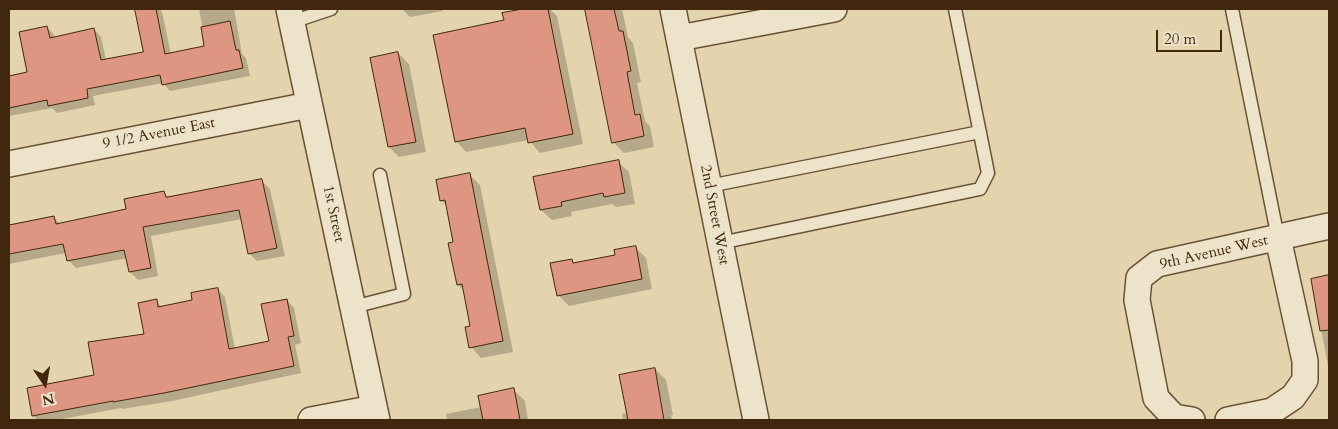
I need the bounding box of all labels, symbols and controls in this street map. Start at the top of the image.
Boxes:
scale bar [1158,20,1224,52]
text: 20 m [1164,29,1196,49]
street label: 9 1/2 Avenue East [101,114,217,154]
street label: 2nd Street West [695,163,733,267]
street label: 1st Street [318,184,348,244]
street label: 9th Avenue West [1158,232,1270,274]
north arrow [20,359,70,409]
text: N [40,389,56,410]

